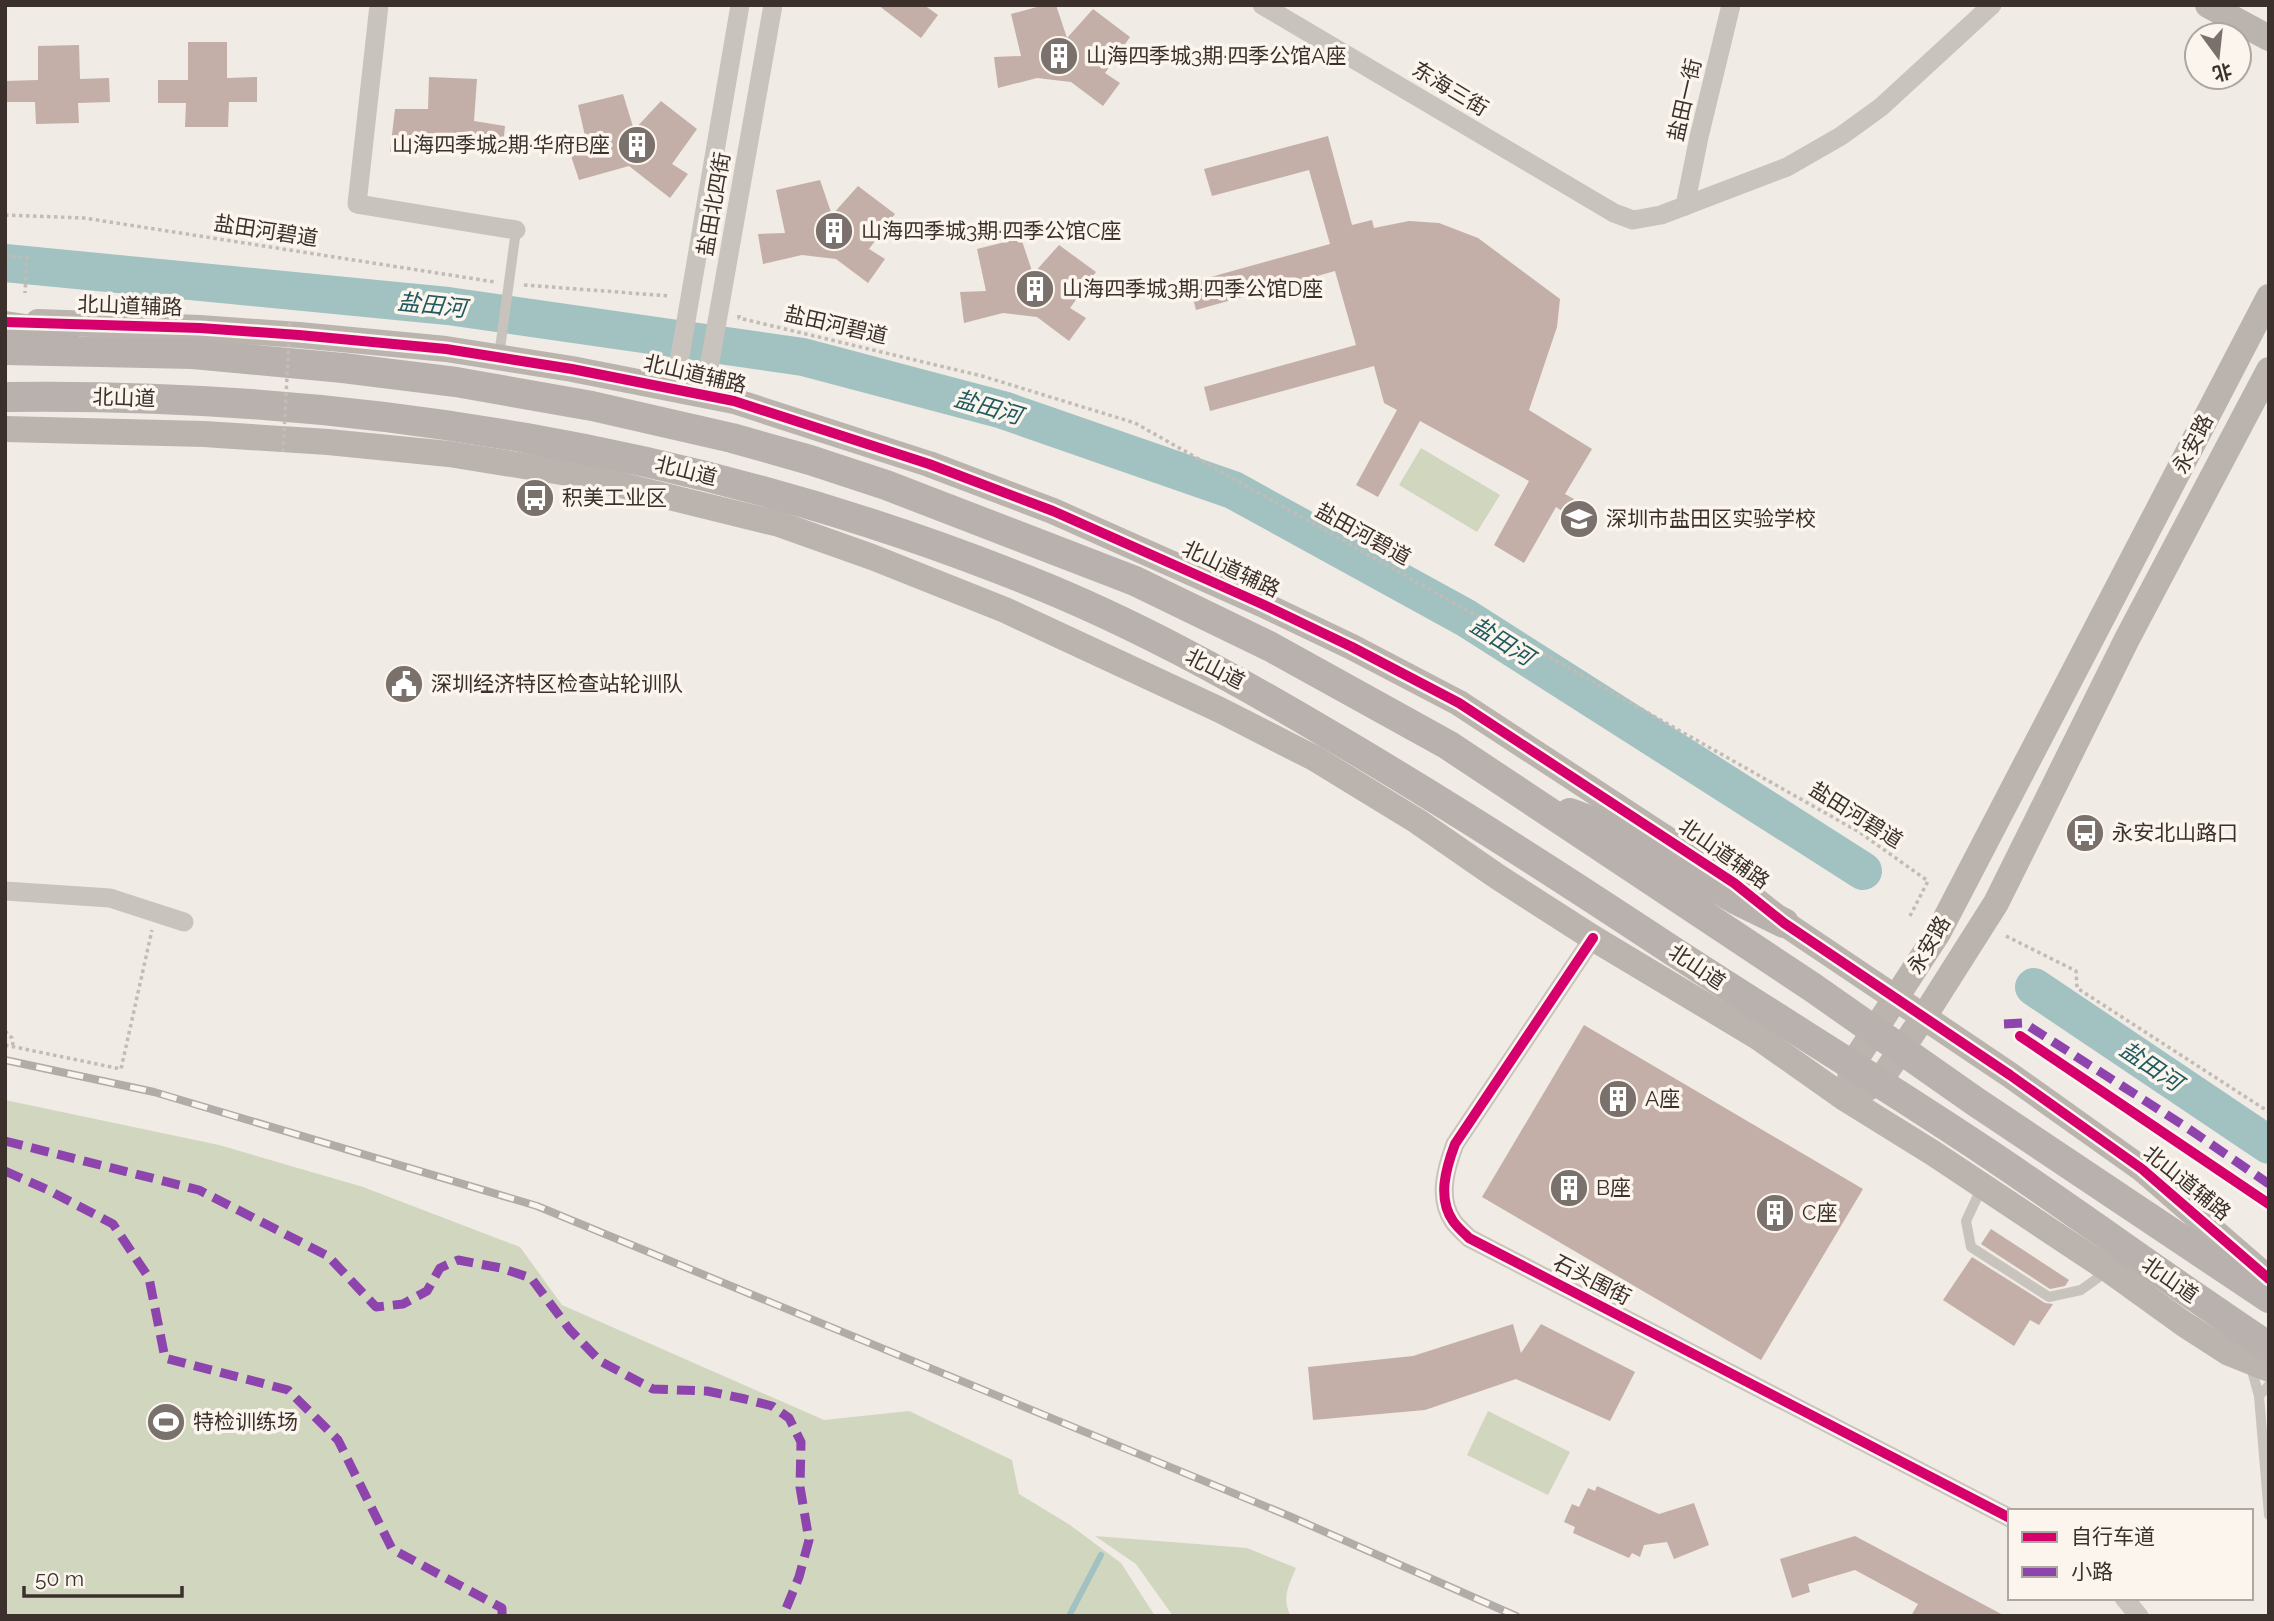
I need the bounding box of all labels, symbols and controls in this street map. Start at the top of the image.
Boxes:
north arrow [2183,21,2253,91]
building icon: 山海四季城3期·四季公馆A座 [1038,35,1080,77]
place label: 山海四季城3期·四季公馆A座 [1086,43,1346,68]
street label: 东海三街 [1408,56,1493,121]
street label: 盐田一街 [1663,56,1706,144]
text: 北 [2210,59,2234,86]
building icon: 山海四季城2期·华府B座 [616,124,658,166]
place label: 山海四季城2期·华府B座 [392,132,610,157]
street label: 盐田北四街 [692,150,735,258]
street label: 盐田河碧道 [212,210,320,251]
building icon: 山海四季城3期·四季公馆C座 [813,210,855,252]
place label: 山海四季城3期·四季公馆C座 [861,218,1122,243]
building icon: 山海四季城3期·四季公馆D座 [1014,268,1056,310]
place label: 山海四季城3期·四季公馆D座 [1062,276,1323,301]
water label: 盐田河 [396,287,472,322]
street label: 北山道辅路 [77,291,183,320]
street label: 盐田河碧道 [782,301,890,349]
street label: 北山道辅路 [641,350,749,398]
street label: 北山道 [92,384,156,411]
water label: 盐田河 [951,384,1029,430]
street label: 永安路 [2167,410,2218,478]
street label: 北山道 [653,451,720,490]
bus stop icon: 积美工业区 [514,477,556,519]
place label: 积美工业区 [562,485,667,510]
street label: 盐田河碧道 [1311,497,1415,570]
school or university icon: 深圳市盐田区实验学校 [1558,498,1600,540]
place label: 深圳市盐田区实验学校 [1606,506,1816,531]
street label: 北山道辅路 [1178,535,1284,602]
water label: 盐田河 [1466,611,1542,672]
street label: 北山道 [1181,643,1249,694]
public building icon: 深圳经济特区检查站轮训队 [383,663,425,705]
place label: 深圳经济特区检查站轮训队 [431,671,683,696]
street label: 盐田河碧道 [1805,776,1907,853]
bus stop icon: 永安北山路口 [2064,812,2106,854]
street label: 北山道辅路 [1674,813,1774,894]
place label: 永安北山路口 [2112,820,2238,845]
street label: 永安路 [1902,911,1955,978]
street label: 北山道 [1664,939,1730,995]
water label: 盐田河 [2115,1035,2191,1098]
building icon: A座 [1597,1078,1639,1120]
place label: A座 [1645,1086,1680,1111]
street label: 北山道辅路 [2139,1140,2236,1225]
building icon: B座 [1548,1167,1590,1209]
place label: B座 [1596,1175,1631,1200]
building icon: C座 [1754,1192,1796,1234]
place label: C座 [1802,1200,1837,1225]
street label: 石头围街 [1549,1249,1635,1310]
street label: 北山道 [2137,1251,2203,1308]
sports icon: 特检训练场 [145,1401,187,1443]
place label: 特检训练场 [193,1409,298,1434]
legend [2008,1509,2253,1600]
text: 自行车道 [2071,1524,2155,1549]
scale bar [24,1554,182,1598]
text: 小路 [2071,1559,2113,1584]
text: 50 m [35,1566,84,1591]

